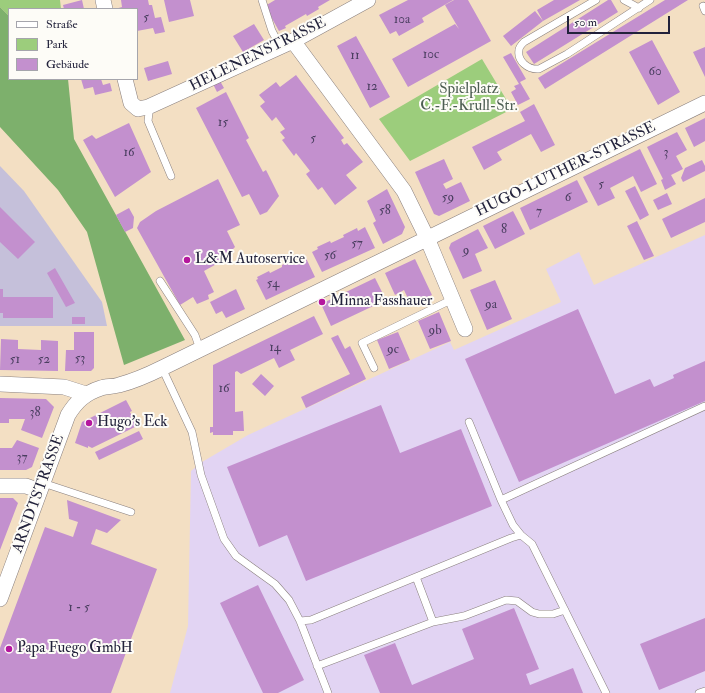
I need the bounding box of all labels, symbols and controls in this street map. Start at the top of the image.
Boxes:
legend [8,8,138,80]
scale bar [569,8,672,34]
house number: 5 [143,10,149,26]
house number: 10a [394,12,410,28]
street label: HELENENSTRASSE [187,14,329,96]
text: 50 m [574,15,597,30]
text: Straße [46,17,77,32]
text: Park [46,37,68,52]
house number: 10c [423,47,439,63]
house number: 11 [350,48,360,64]
text: Gebäude [46,57,89,72]
house number: 60 [648,64,662,80]
house number: 12 [366,79,378,95]
park label: Spielplatz C.-F.-Krull-Str. [420,81,518,116]
house number: 15 [218,115,228,131]
street label: HUGO-LUTHER-STRASSE [473,119,659,221]
house number: 5 [310,131,316,147]
house number: 16 [123,145,135,161]
house number: 3 [664,145,668,161]
house number: 5 [598,177,604,193]
house number: 59 [442,190,454,206]
house number: 6 [565,190,571,206]
house number: 58 [379,203,391,219]
house number: 7 [536,204,542,220]
house number: 8 [501,222,507,238]
house number: 57 [351,236,363,252]
house number: 9 [463,243,469,259]
house number: 56 [324,248,336,264]
place label: L&M Autoservice [195,251,305,269]
marker: L&M Autoservice [182,255,192,265]
house number: 54 [267,276,279,292]
place label: Minna Fasshauer [330,293,432,311]
marker: Minna Fasshauer [317,297,327,307]
house number: 9a [485,297,497,313]
house number: 9b [428,323,442,339]
house number: 14 [269,340,281,356]
house number: 9c [387,342,399,358]
house number: 53 [75,351,85,367]
house number: 51 [10,352,20,368]
house number: 52 [38,352,50,368]
house number: 16 [218,381,230,397]
house number: 38 [29,405,41,421]
place label: Hugo's Eck [97,414,167,432]
marker: Hugo's Eck [84,418,94,428]
street label: ARNDTSTRASSE [9,433,69,555]
house number: 37 [17,450,27,466]
house number: 1 - 5 [68,600,90,616]
place label: Papa Fuego GmbH [17,640,133,658]
marker: Papa Fuego GmbH [4,644,14,654]

